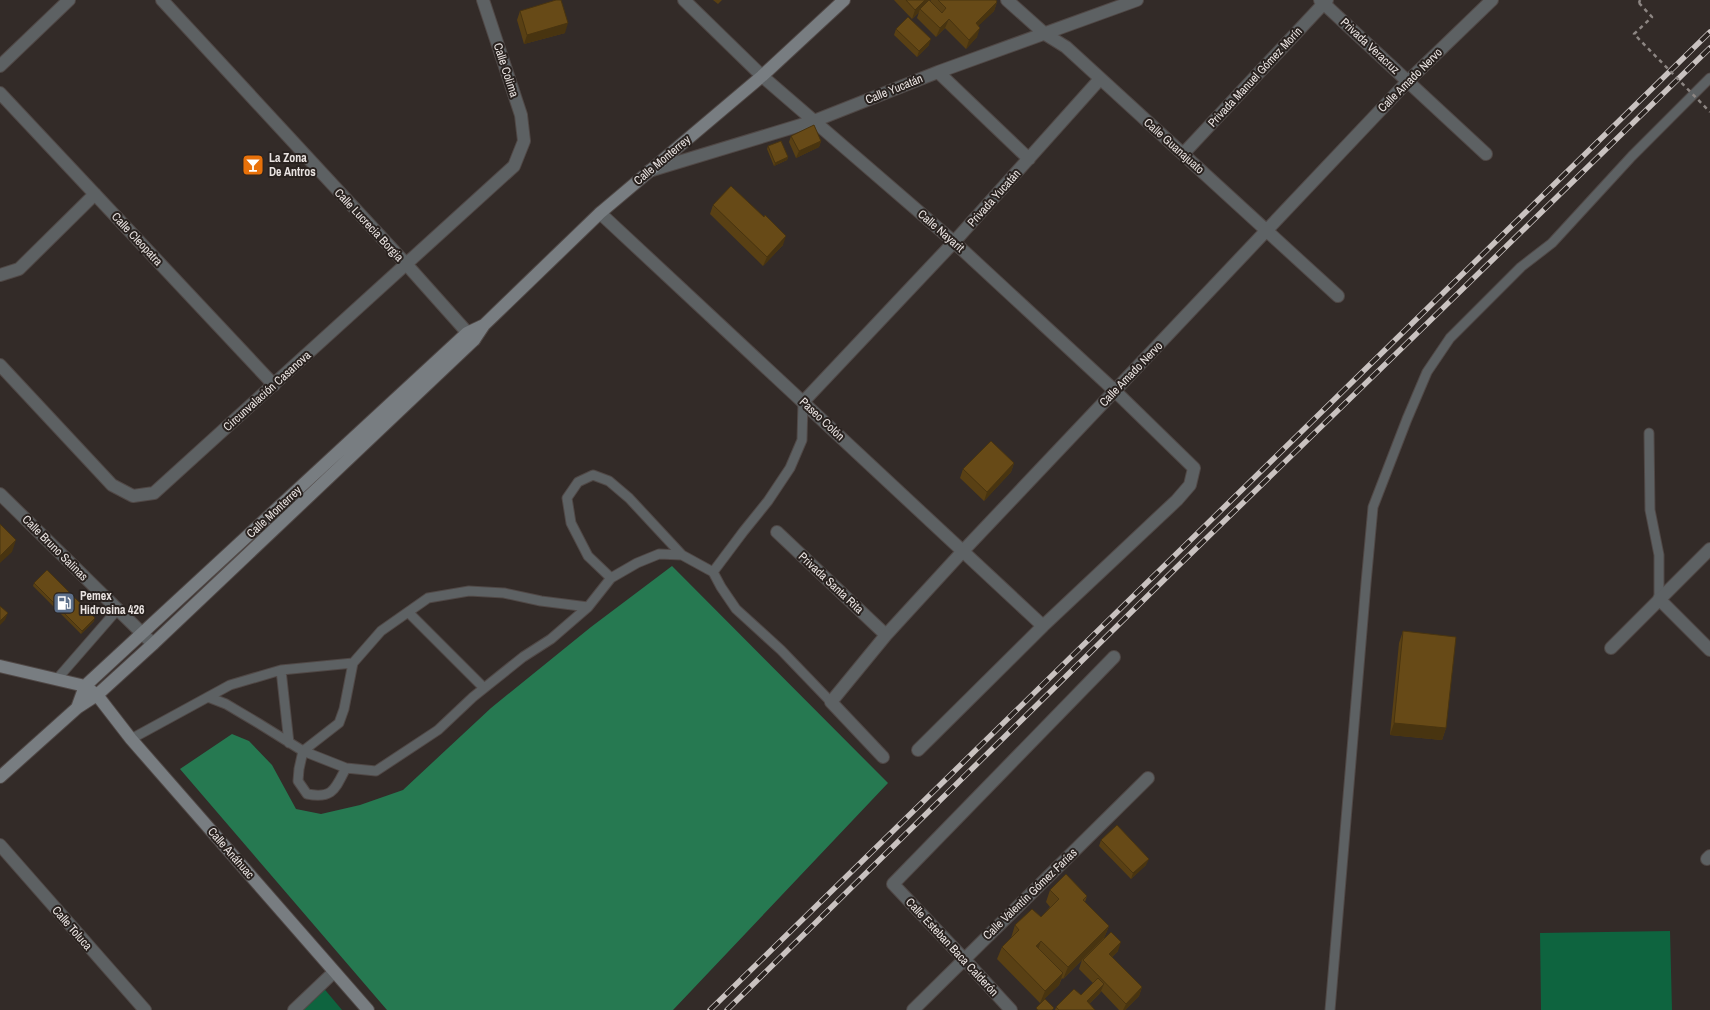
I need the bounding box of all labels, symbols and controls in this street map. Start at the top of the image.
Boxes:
street label: Privada Veracruz [1337,14,1403,78]
street label: Privada Manuel Gómez Morín [1204,24,1306,130]
street label: Calle Colima [490,41,522,100]
street label: Calle Amado Nervo [1374,44,1446,116]
street label: Calle Yucatán [863,70,925,108]
street label: Calle Guanajuato [1140,115,1208,177]
street label: Calle Monterrey [630,132,694,188]
place label: La Zona De Antros [269,150,316,180]
bar icon: La Zona De Antros [241,153,265,177]
street label: Privada Yucatán [964,166,1024,230]
street label: Calle Lucrecia Borgia [331,185,407,265]
street label: Calle Nayarit [914,206,968,256]
street label: Calle Cleopatra [108,209,166,270]
street label: Calle Amado Nervo [1096,338,1166,410]
street label: Circunvalación Casanova [220,347,315,435]
street label: Paseo Colón [796,394,848,444]
street label: Calle Monterrey [243,482,305,542]
street label: Calle Bruno Salinas [19,512,91,584]
street label: Privada Santa Rita [795,549,867,618]
place label: Pemex Hidrosina 426 [80,588,145,618]
fuel station icon: Pemex Hidrosina 426 [52,591,76,615]
street label: Calle Anáhuac [204,824,258,882]
street label: Calle Valentín Gómez Farías [979,845,1081,943]
street label: Calle Esteban Baca Calderón [902,894,1002,1000]
street label: Calle Toluca [48,903,96,954]

